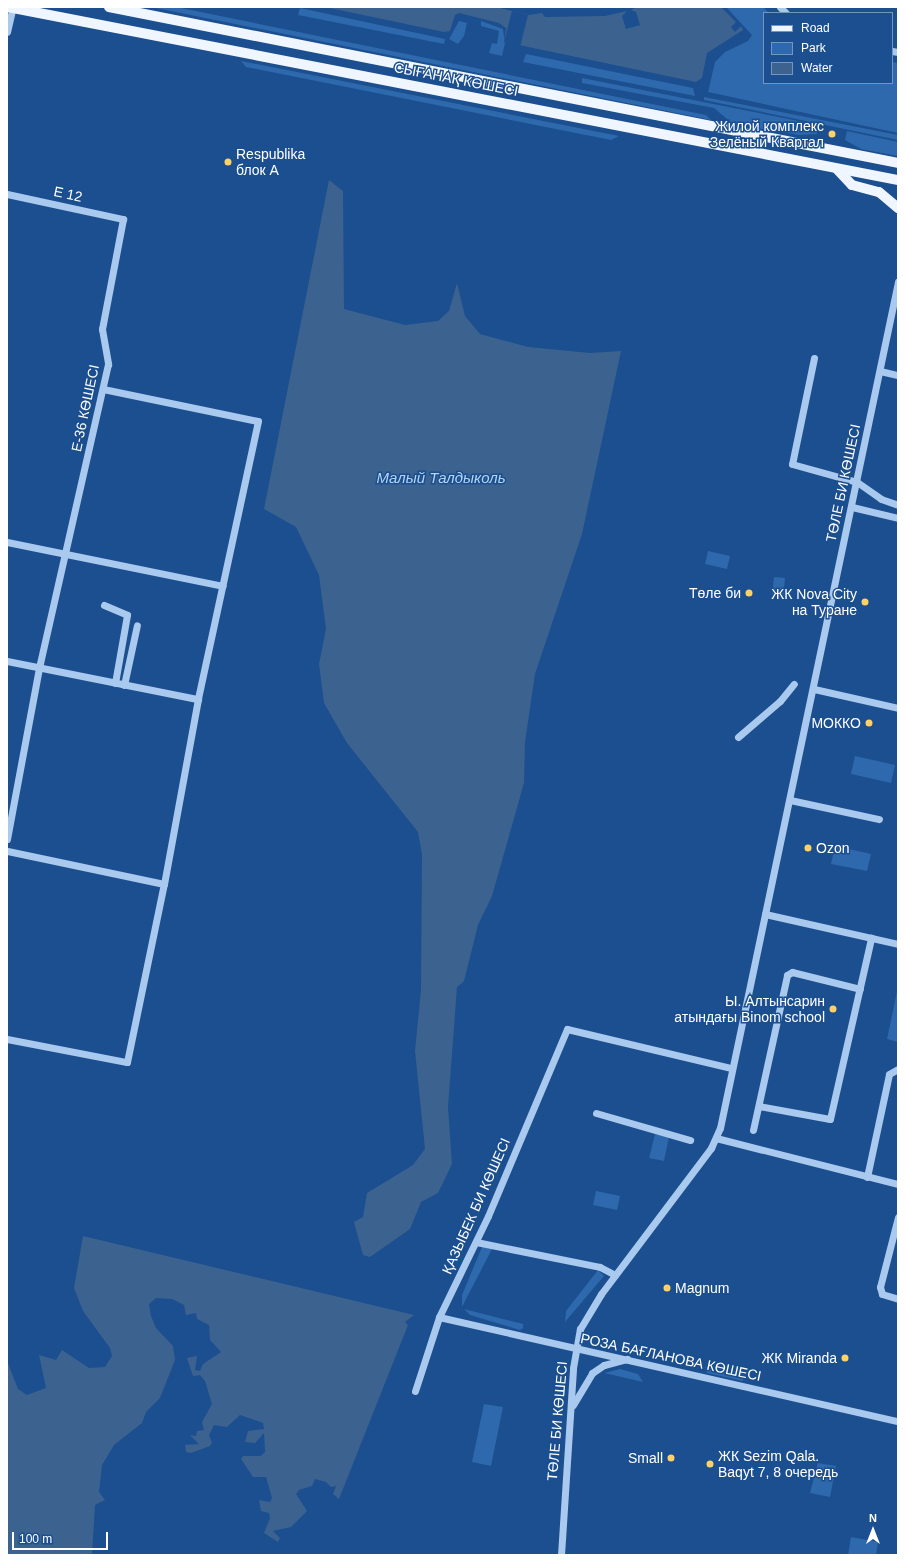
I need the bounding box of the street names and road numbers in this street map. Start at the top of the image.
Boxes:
street label: СЫҒАНАҚ КӨШЕСІ [392,59,520,99]
street label: E 12 [52,183,84,205]
street label: Е-36 КӨШЕСІ [68,363,102,453]
street label: ТӨЛЕ БИ КӨШЕСІ [822,422,864,544]
street label: ҚАЗЫБЕК БИ КӨШЕСІ [438,1135,514,1277]
street label: РОЗА БАҒЛАНОВА КӨШЕСІ [579,1330,763,1384]
street label: ТӨЛЕ БИ КӨШЕСІ [543,1360,571,1482]

